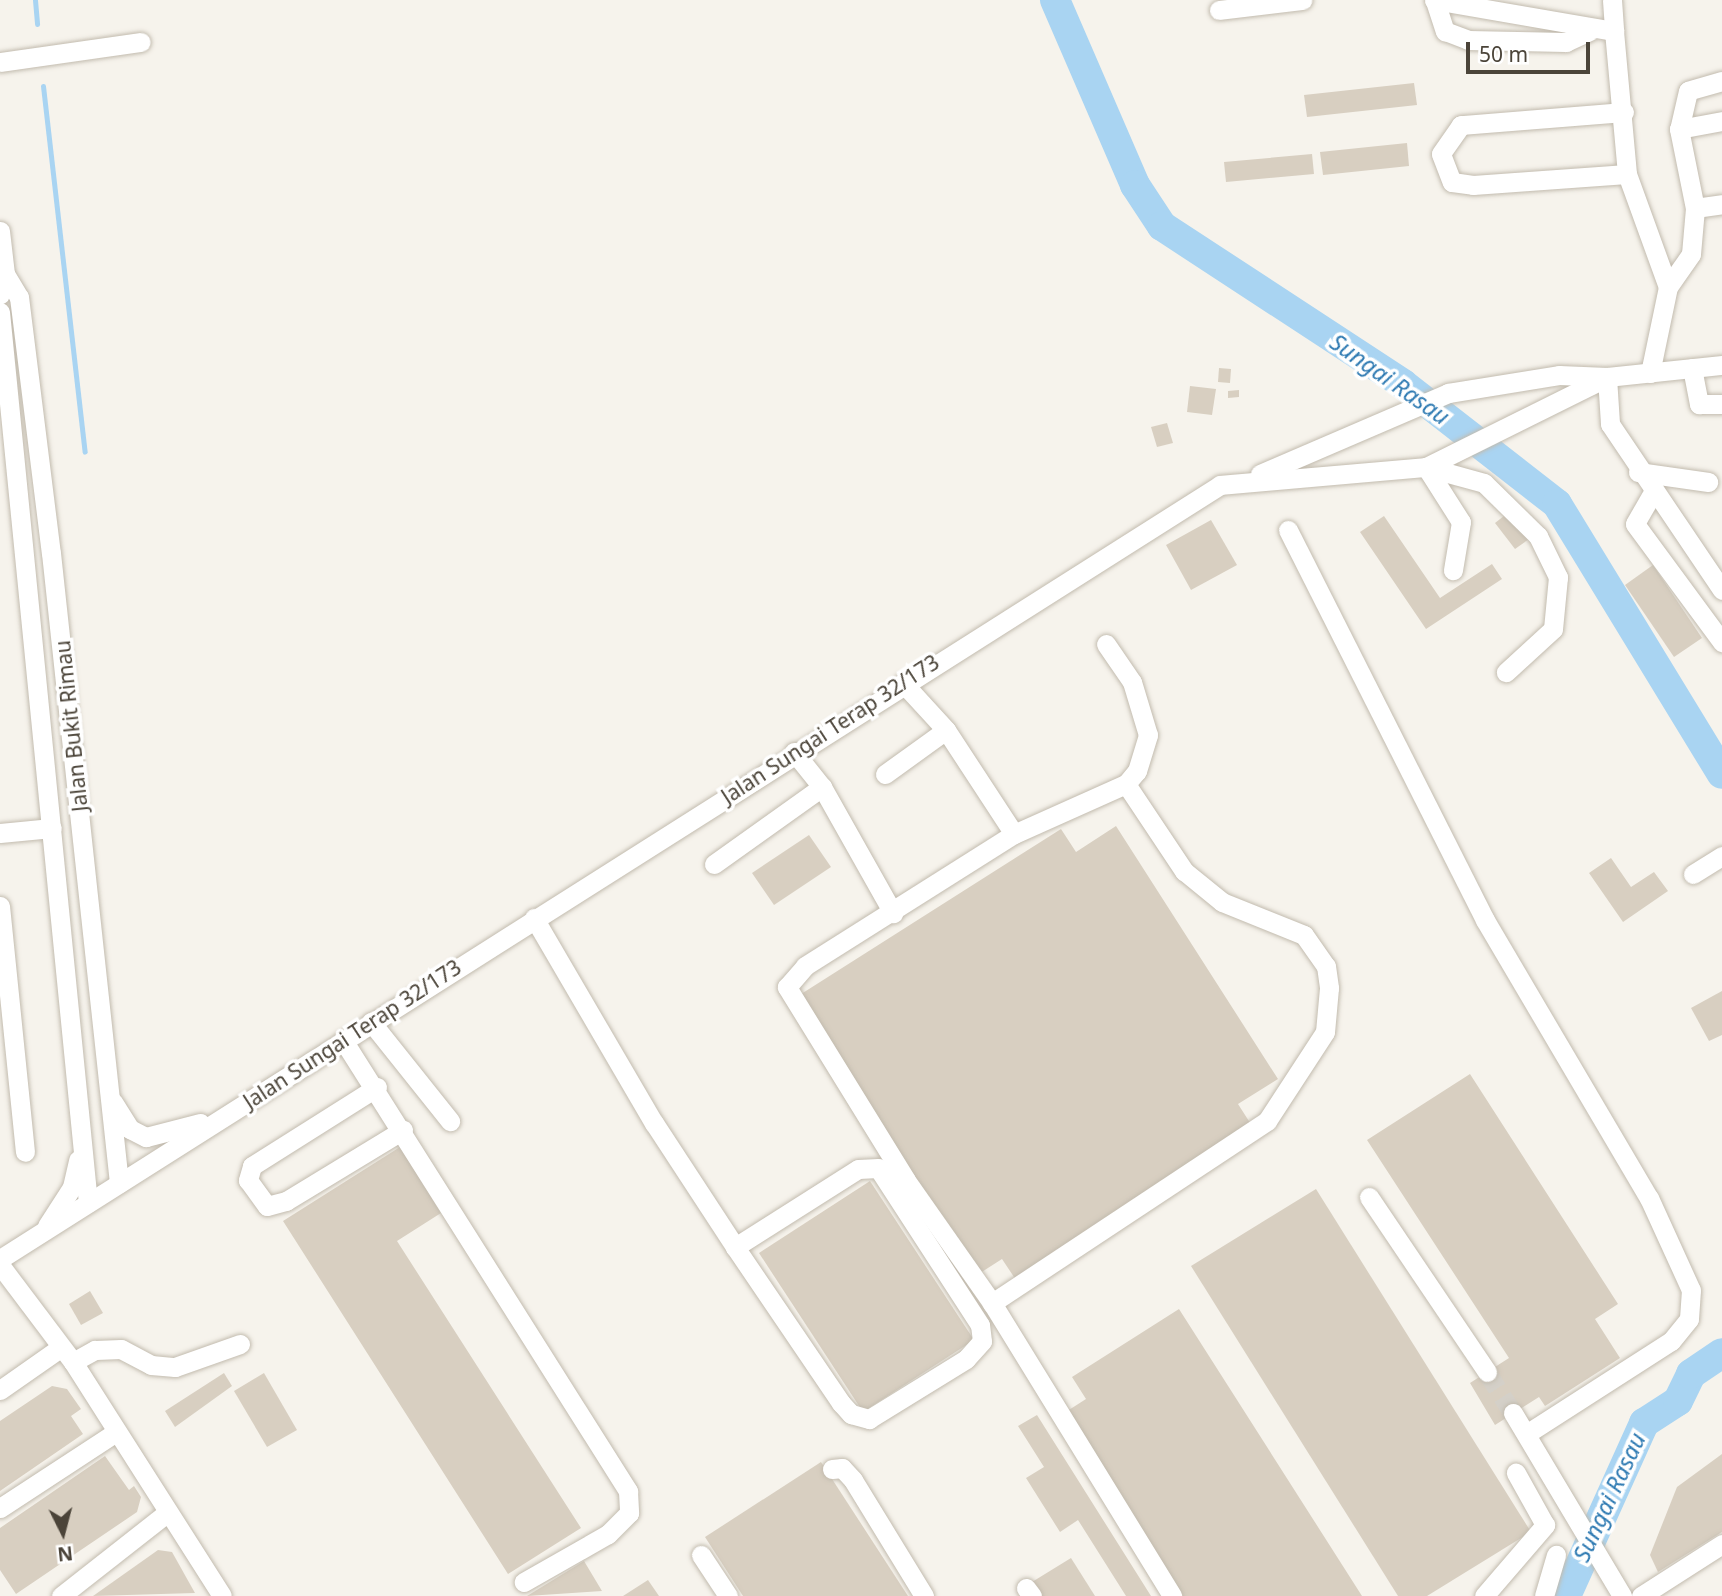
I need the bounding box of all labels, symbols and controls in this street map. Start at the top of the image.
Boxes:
scale bar [1470,28,1594,72]
text: 50 m [1479,40,1528,68]
water label: Sungai Rasau [1325,328,1455,430]
street label: Jalan Bukit Rimau [49,639,93,813]
street label: Jalan Sungai Terap 32/173 [716,649,944,809]
street label: Jalan Sungai Terap 32/173 [238,954,466,1114]
water label: Sungai Rasau [1567,1428,1651,1566]
north arrow [28,1498,98,1568]
text: N [56,1540,74,1568]

